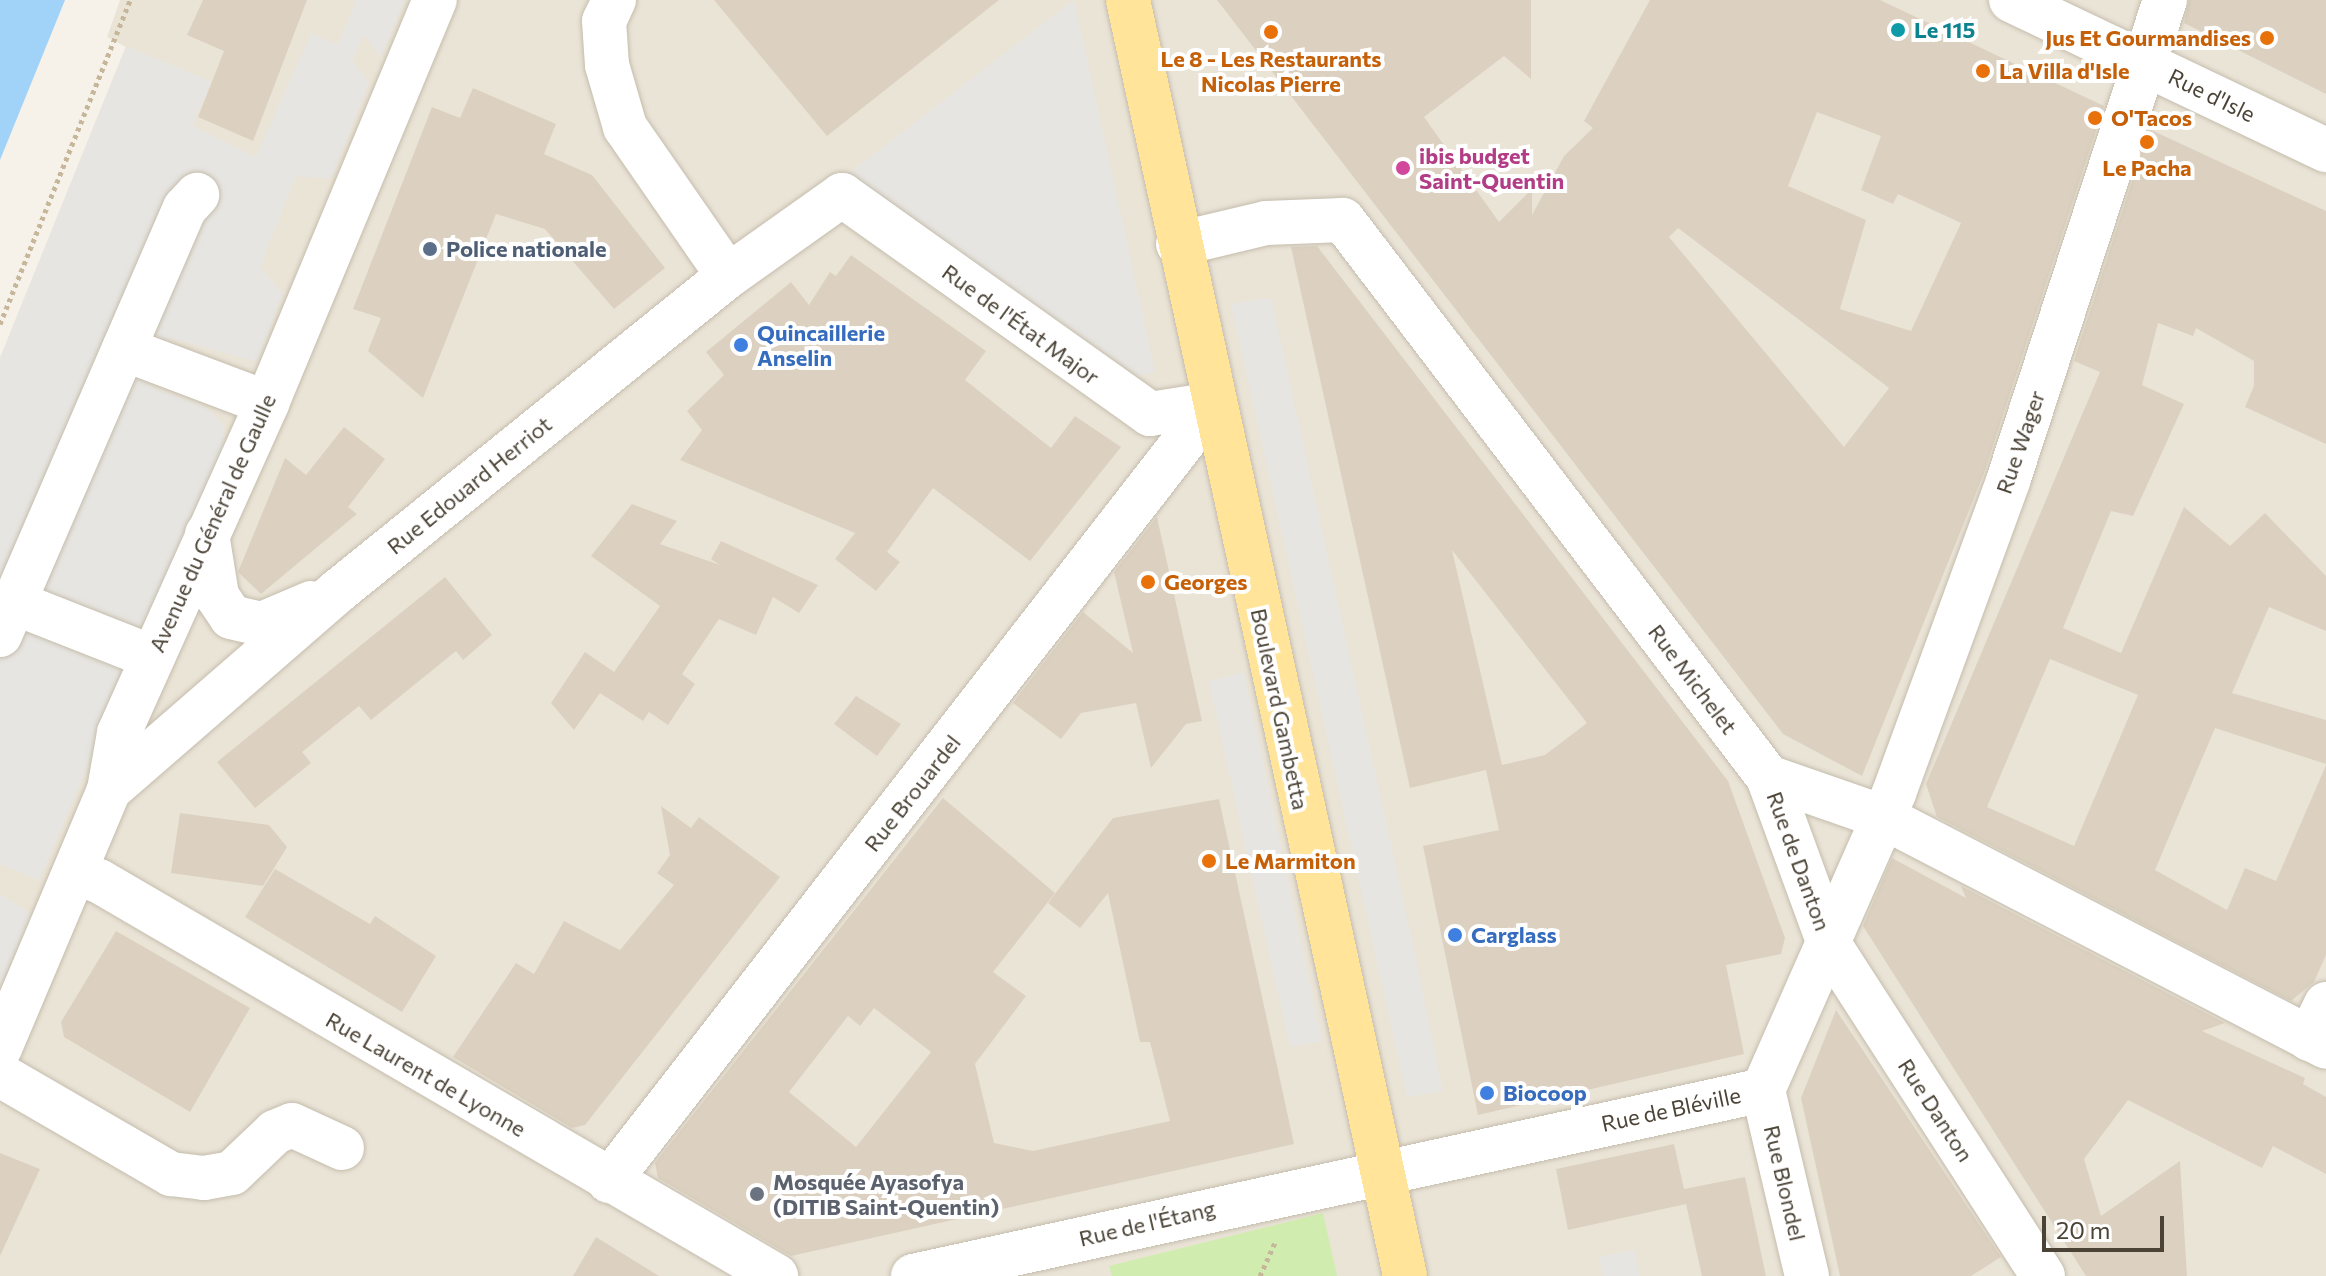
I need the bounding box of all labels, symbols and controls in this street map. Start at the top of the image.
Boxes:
place label: Le 115 [1914,17,1975,43]
marker: Le 115 [1889,21,1907,39]
marker: Le 8 - Les Restaurants Nicolas Pierre [1262,23,1280,41]
place label: Jus Et Gourmandises [2045,25,2251,51]
marker: Jus Et Gourmandises [2258,29,2276,47]
place label: Le 8 - Les Restaurants Nicolas Pierre [1160,45,1382,96]
place label: La Villa d'Isle [1999,58,2130,84]
marker: La Villa d'Isle [1974,62,1992,80]
street label: Rue d'Isle [2164,63,2260,127]
place label: O'Tacos [2111,105,2192,131]
marker: O'Tacos [2086,109,2104,127]
marker: Le Pacha [2138,133,2156,151]
place label: ibis budget Saint-Quentin [1419,142,1564,194]
place label: Le Pacha [2102,155,2192,181]
marker: ibis budget Saint-Quentin [1394,159,1412,177]
place label: Police nationale [446,236,606,262]
marker: Police nationale [421,240,439,258]
street label: Rue de l'État Major [937,258,1105,390]
place label: Quincaillerie Anselin [757,319,885,370]
marker: Quincaillerie Anselin [732,336,750,354]
street label: Rue Wager [1990,387,2050,497]
street label: Avenue du Général de Gaulle [143,390,281,656]
street label: Rue Edouard Herriot [381,411,557,559]
place label: Georges [1164,569,1248,595]
marker: Georges [1139,573,1157,591]
street label: Boulevard Gambetta [1246,606,1314,812]
street label: Rue Michelet [1643,619,1743,739]
street label: Rue Brouardel [858,729,966,857]
street label: Rue de Danton [1762,788,1836,934]
place label: Le Marmiton [1225,848,1356,874]
marker: Le Marmiton [1200,852,1218,870]
place label: Carglass [1471,922,1557,948]
marker: Carglass [1446,926,1464,944]
street label: Rue Laurent de Lyonne [321,1006,531,1142]
street label: Rue Danton [1893,1053,1979,1167]
place label: Biocoop [1503,1080,1587,1106]
street label: Rue de Bléville [1599,1081,1743,1137]
marker: Biocoop [1478,1084,1496,1102]
street label: Rue Blondel [1759,1122,1811,1244]
place label: Mosquée Ayasofya (DITIB Saint-Quentin) [773,1168,999,1220]
marker: Mosquée Ayasofya (DITIB Saint-Quentin) [748,1185,766,1203]
street label: Rue de l'Étang [1076,1194,1218,1252]
scale bar [2046,1200,2168,1250]
text: 20 m [2056,1215,2110,1244]

